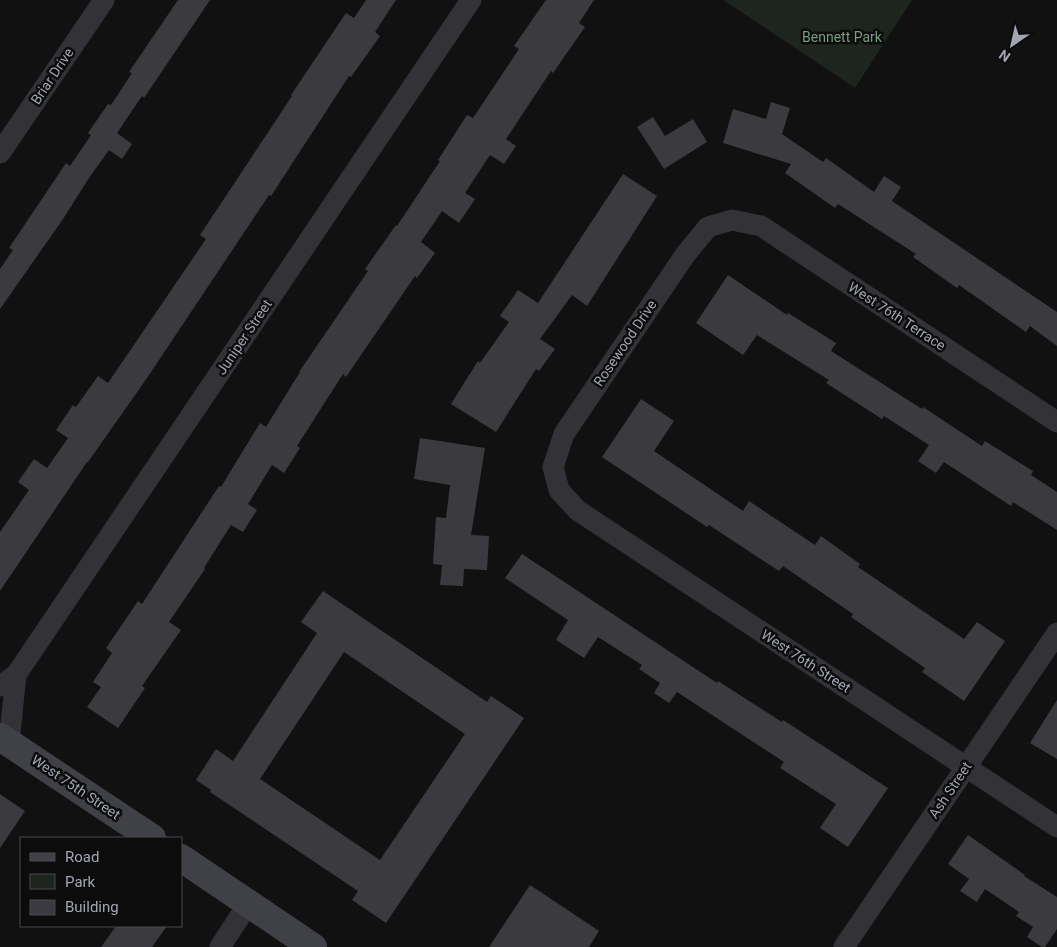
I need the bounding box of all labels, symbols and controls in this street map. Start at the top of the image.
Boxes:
north arrow [987,20,1037,70]
park label: Bennett Park [802,29,883,45]
street label: Briar Drive [27,45,77,107]
text: N [996,46,1013,65]
street label: West 76th Terrace [845,279,949,353]
street label: Juniper Street [213,296,275,378]
street label: Rosewood Drive [590,297,660,389]
street label: West 76th Street [758,626,854,696]
street label: West 75th Street [29,751,124,823]
street label: Ash Street [925,758,975,821]
legend [20,837,182,927]
text: Road [65,848,99,866]
text: Park [65,873,96,891]
text: Building [65,898,119,916]

